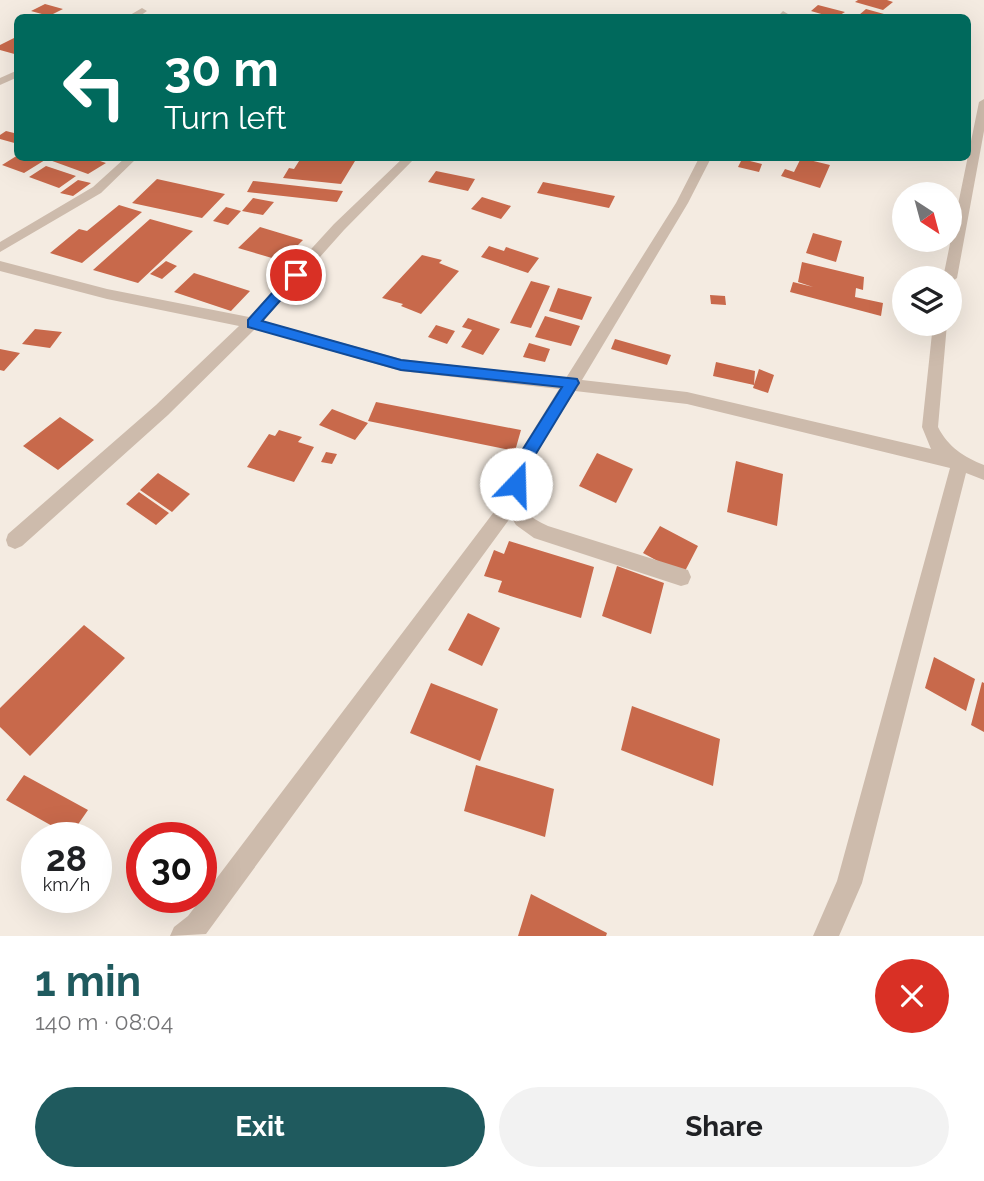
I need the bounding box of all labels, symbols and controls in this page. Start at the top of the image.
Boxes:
text: 30 m [164,40,279,97]
icon: left [49,42,140,133]
text: Turn left [164,99,286,136]
north arrow [892,182,962,252]
map controls [892,182,962,336]
pin [266,245,326,305]
icon: arrive [277,256,315,294]
button: layers [892,266,962,336]
position arrow [479,447,553,521]
speed limit sign: 30 [126,822,217,913]
text: 28 [46,838,87,879]
text: km/h [43,874,90,895]
text: 1 min [35,957,141,1006]
button: close [875,959,949,1033]
text: 140 m · 08:04 [35,1008,173,1035]
button: Exit [35,1087,485,1167]
button: Share [499,1087,949,1167]

